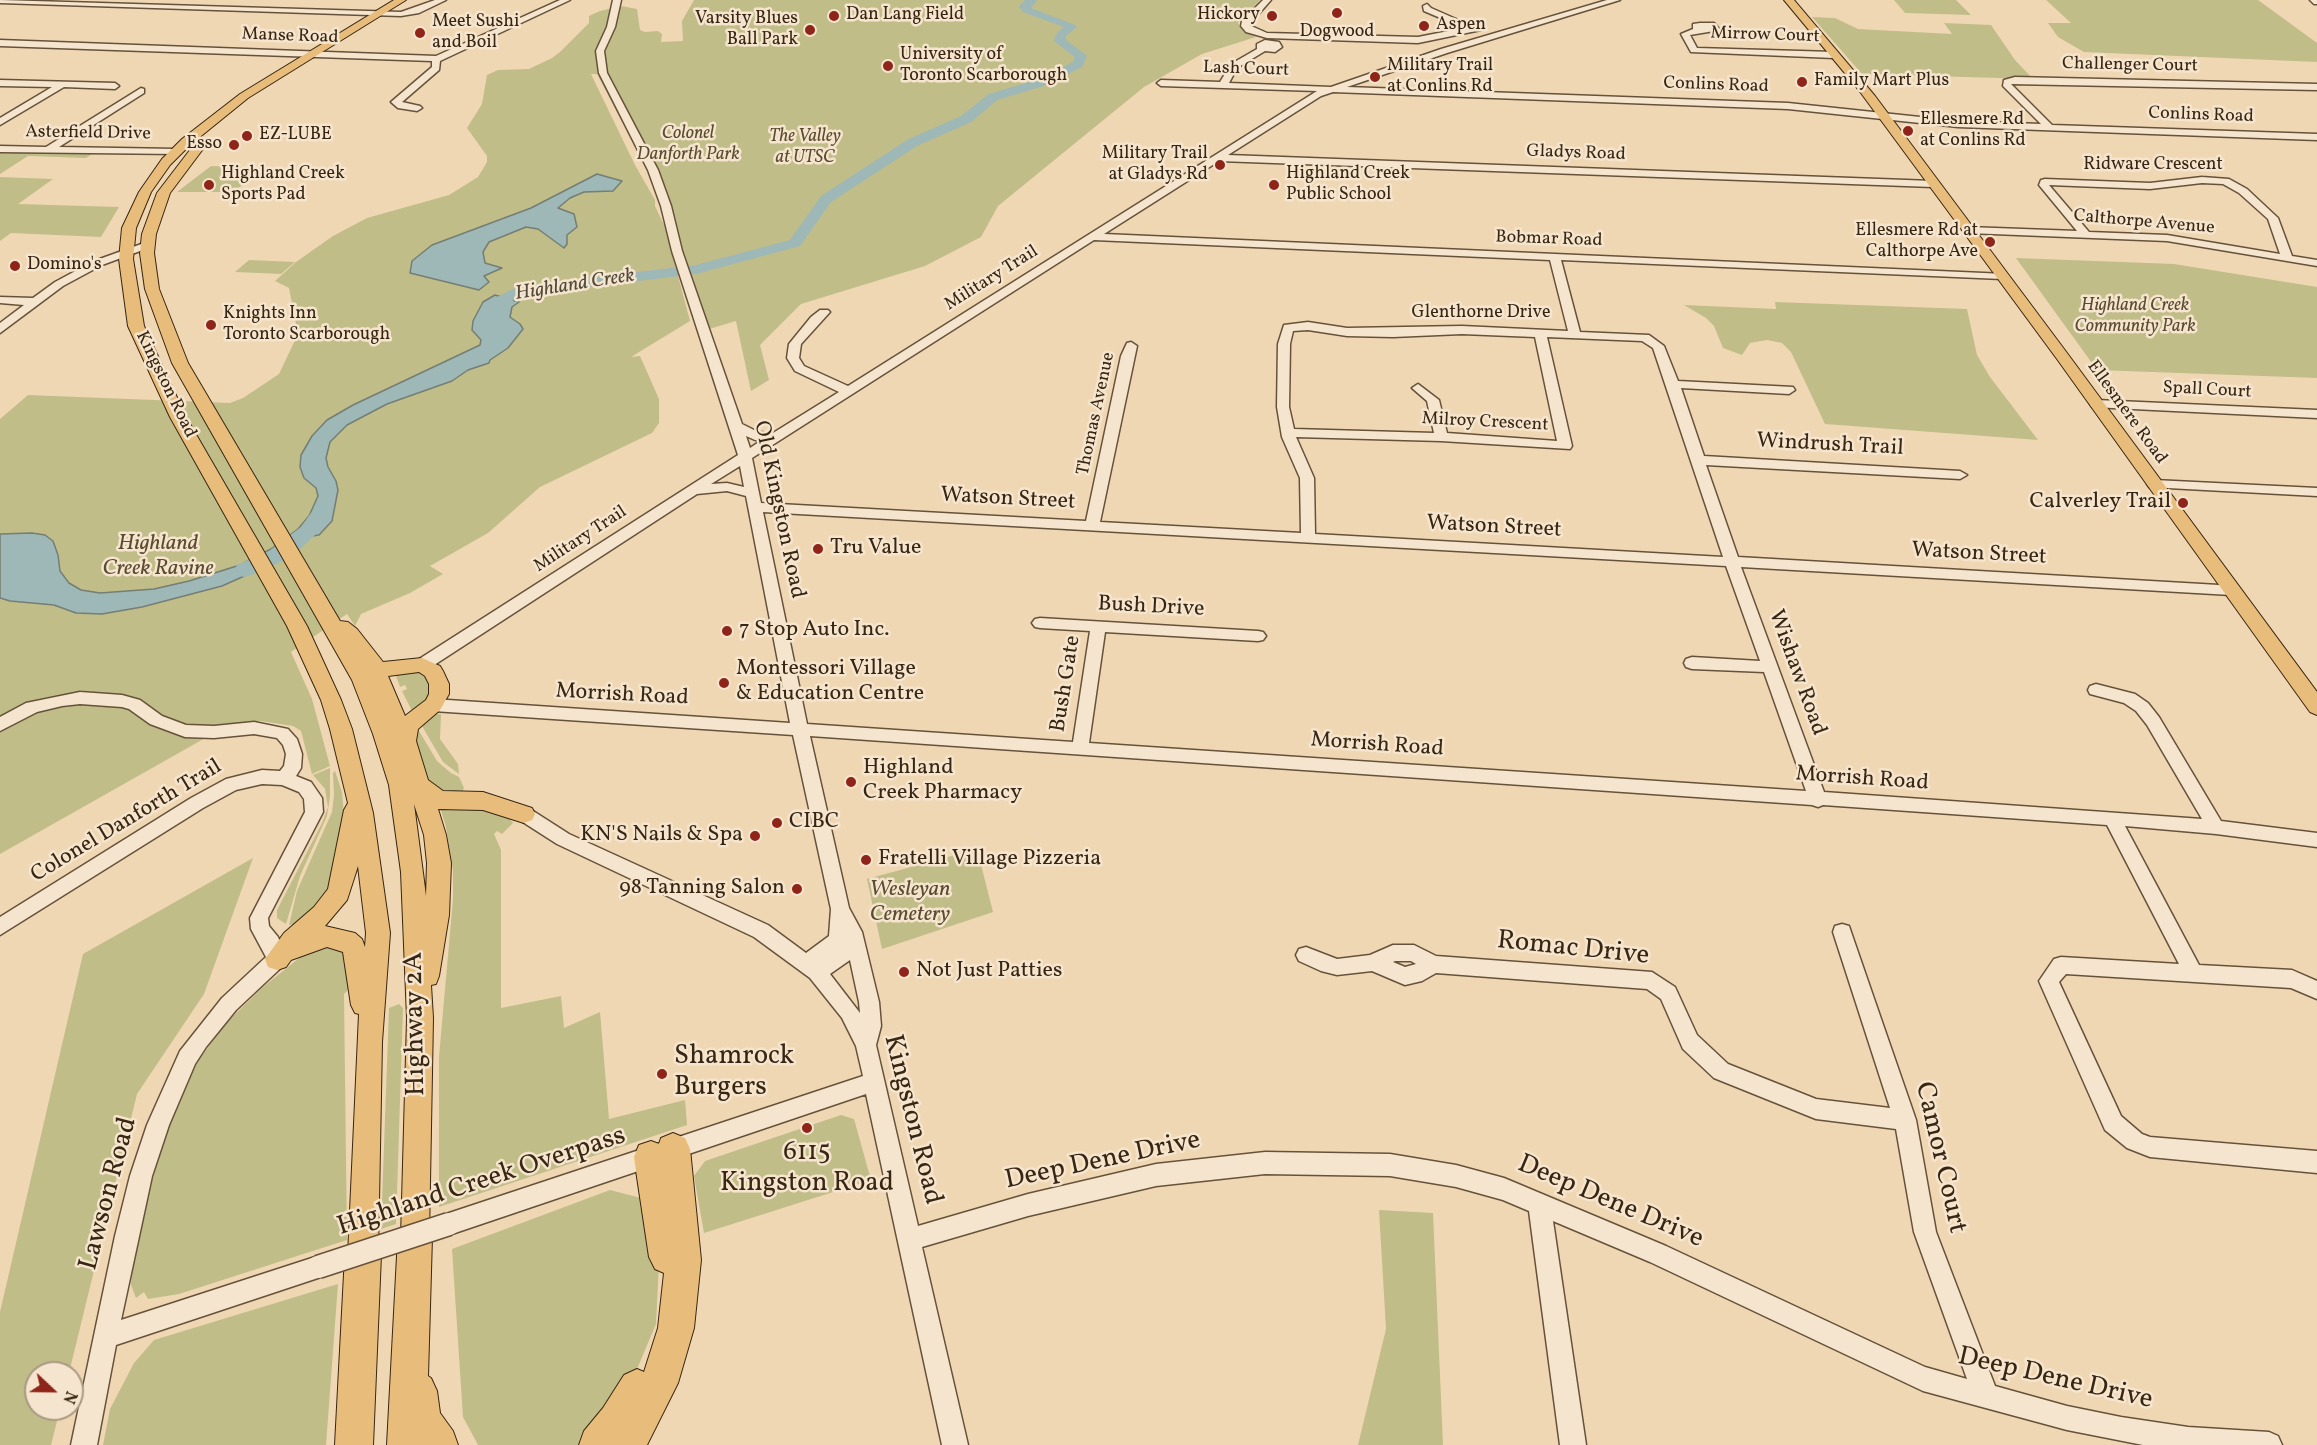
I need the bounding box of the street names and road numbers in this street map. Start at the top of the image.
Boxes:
street label: Mirrow Court [1710,23,1820,49]
street label: Manse Road [241,25,339,49]
street label: Challenger Court [2062,54,2198,78]
street label: Lash Court [1202,58,1290,82]
street label: Conlins Road [1663,73,1769,99]
street label: Conlins Road [2148,103,2254,129]
street label: Asterfield Drive [25,122,151,146]
street label: Gladys Road [1526,141,1626,167]
street label: Ridware Crescent [2083,155,2223,177]
street label: Calthorpe Avenue [2073,206,2215,240]
street label: Bobmar Road [1495,227,1603,253]
street label: Military Trail [941,242,1043,316]
street label: Glenthorne Drive [1412,303,1550,325]
street label: Kingston Road [130,328,200,442]
street label: Thomas Avenue [1073,350,1121,478]
street label: Ellesmere Road [2081,357,2171,469]
street label: Spall Court [2162,378,2252,404]
street label: Milroy Crescent [1421,409,1549,437]
street label: Old Kingston Road [746,419,810,601]
street label: Windrush Trail [1756,429,1904,463]
street label: Watson Street [940,483,1076,517]
street label: Military Trail [531,502,631,578]
street label: Watson Street [1426,511,1562,545]
street label: Watson Street [1911,538,2047,572]
street label: Bush Drive [1097,592,1205,624]
street label: Wishaw Road [1761,606,1831,740]
street label: Bush Gate [1046,634,1088,734]
street label: Morrish Road [555,679,689,713]
street label: Morrish Road [1310,728,1444,764]
street label: Colonel Danforth Trail [27,755,227,889]
street label: Morrish Road [1795,762,1929,798]
street label: Romac Drive [1495,926,1651,974]
street label: Highway 2A [400,952,434,1096]
street label: Kingston Road [874,1032,948,1208]
street label: Camor Court [1906,1079,1972,1237]
street label: Lawson Road [74,1114,146,1274]
street label: Highland Creek Overpass [334,1121,630,1245]
street label: Deep Dene Drive [1002,1125,1204,1199]
street label: Deep Dene Drive [1512,1149,1708,1257]
street label: Deep Dene Drive [1954,1342,2156,1418]

